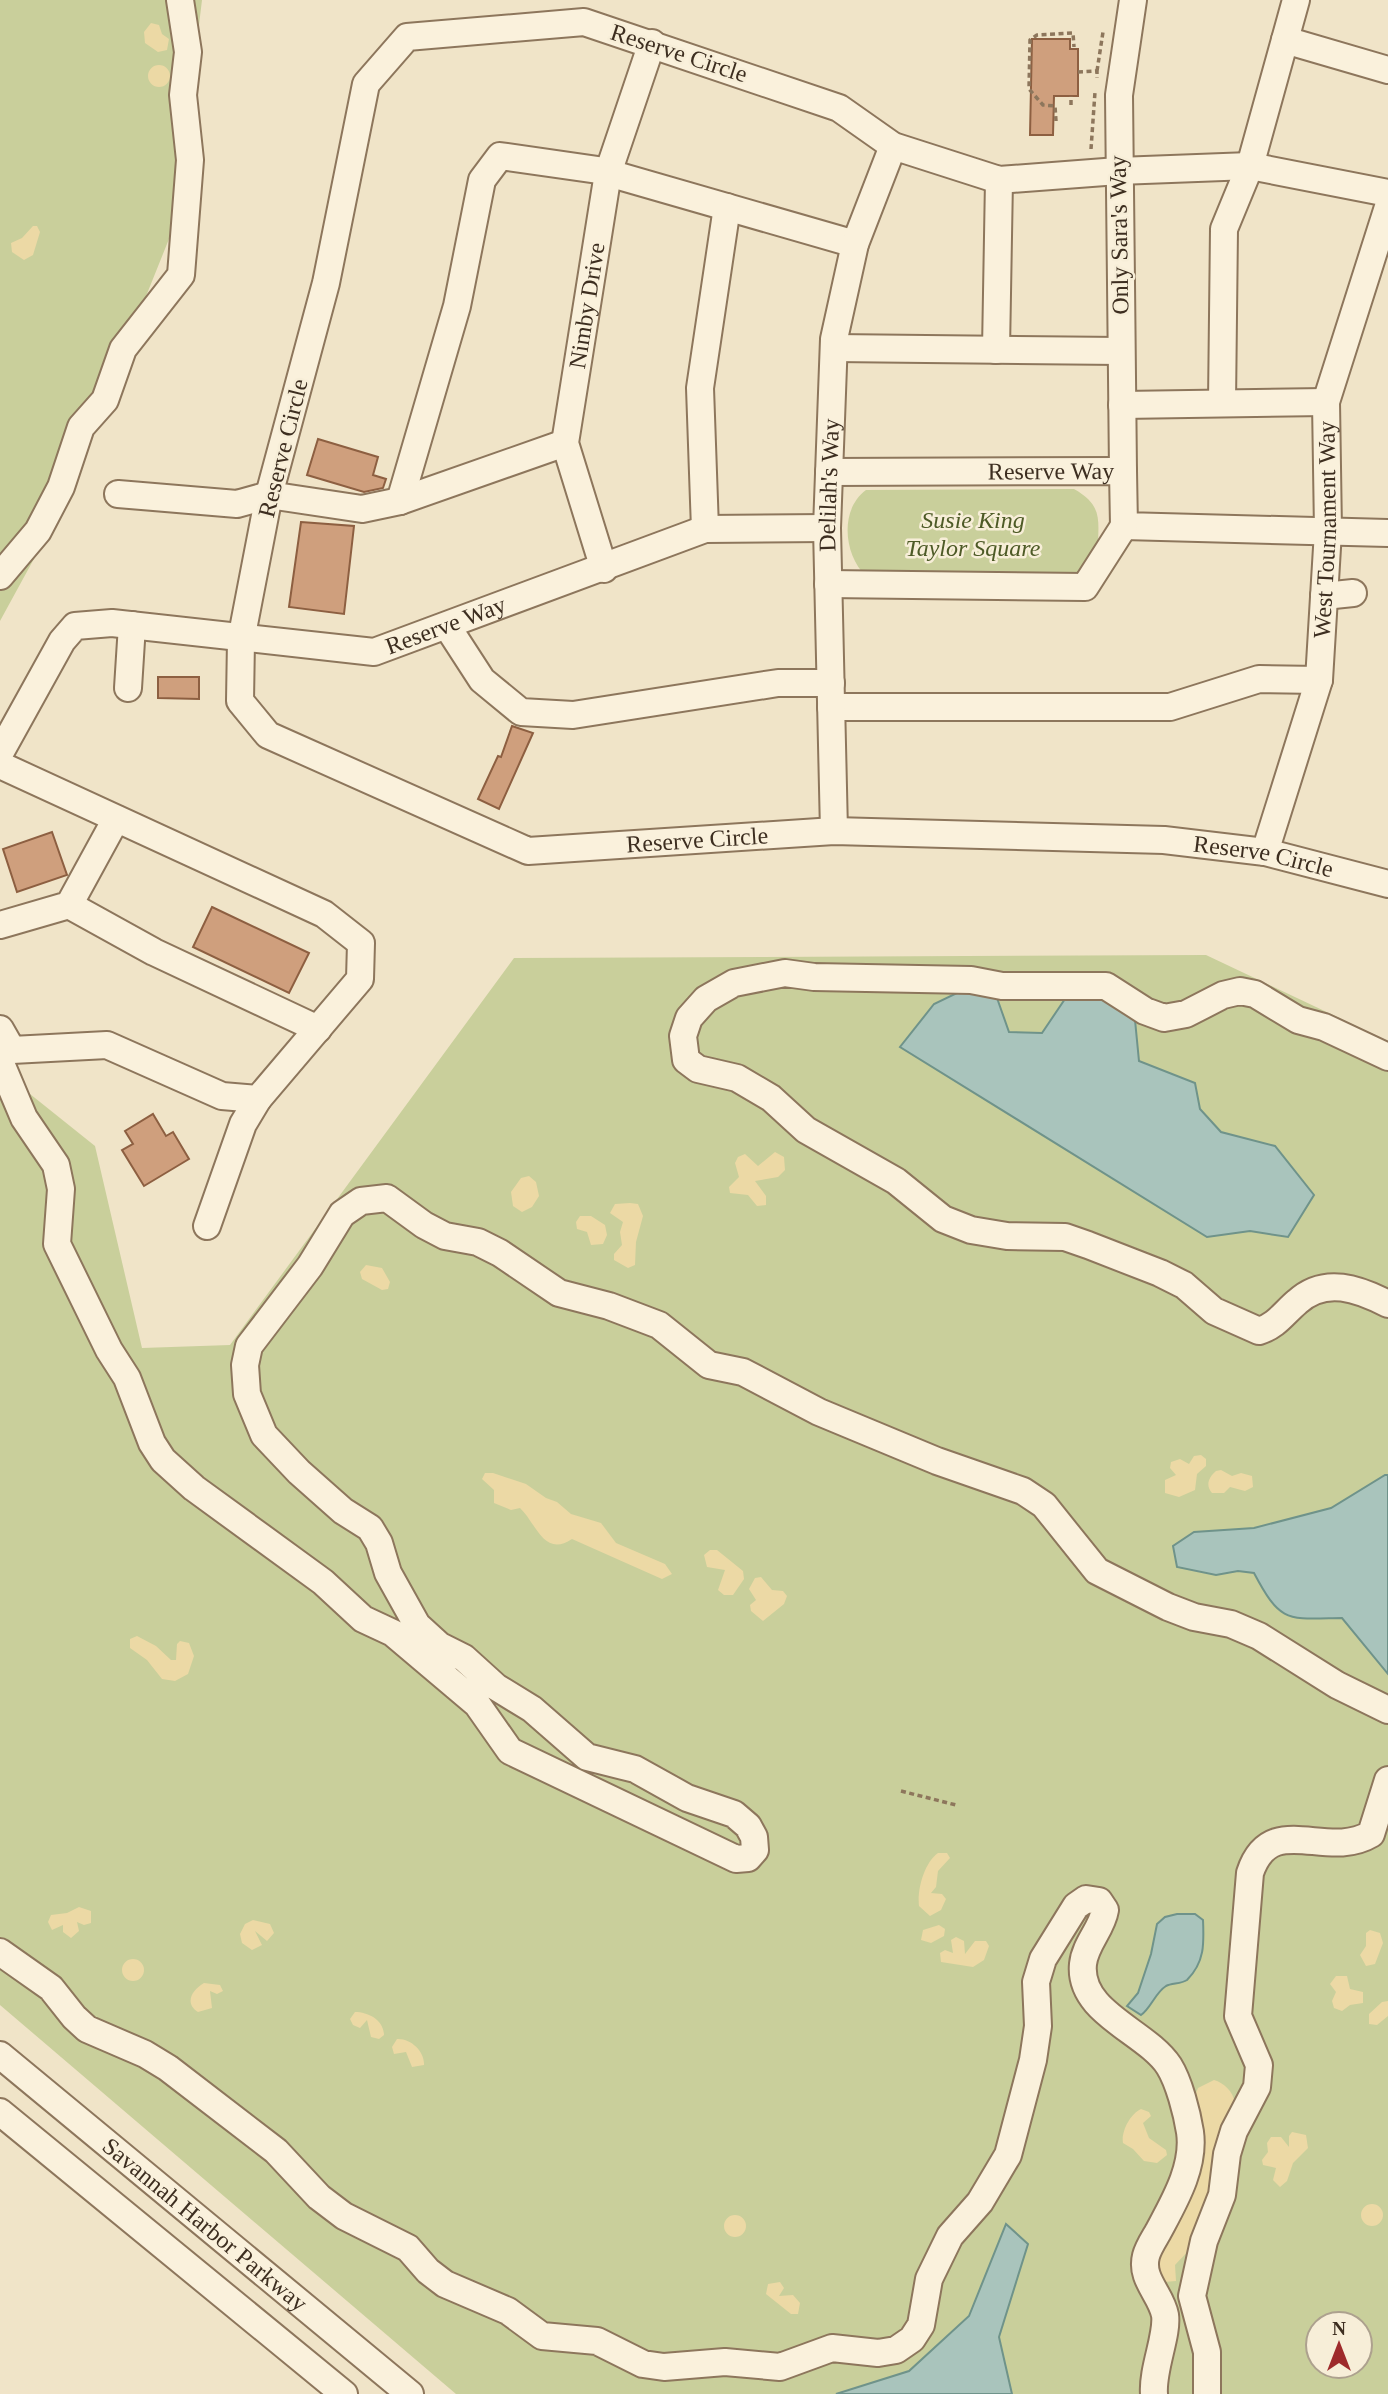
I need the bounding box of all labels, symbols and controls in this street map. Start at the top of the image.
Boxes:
street label: Reserve Circle [607,19,751,87]
street label: Only Sara's Way [1105,155,1133,315]
street label: Nimby Drive [564,241,610,371]
street label: Reserve Circle [253,376,313,520]
street label: Delilah's Way [814,418,844,552]
street label: West Tournament Way [1309,421,1341,639]
street label: Reserve Way [988,458,1114,484]
park label: Susie King Taylor Square [906,507,1041,561]
street label: Reserve Way [382,591,509,660]
street label: Reserve Circle [625,822,769,858]
street label: Reserve Circle [1192,831,1336,882]
street label: Savannah Harbor Parkway [98,2132,312,2317]
north arrow [1304,2310,1374,2380]
text: N [1332,2318,1346,2339]

